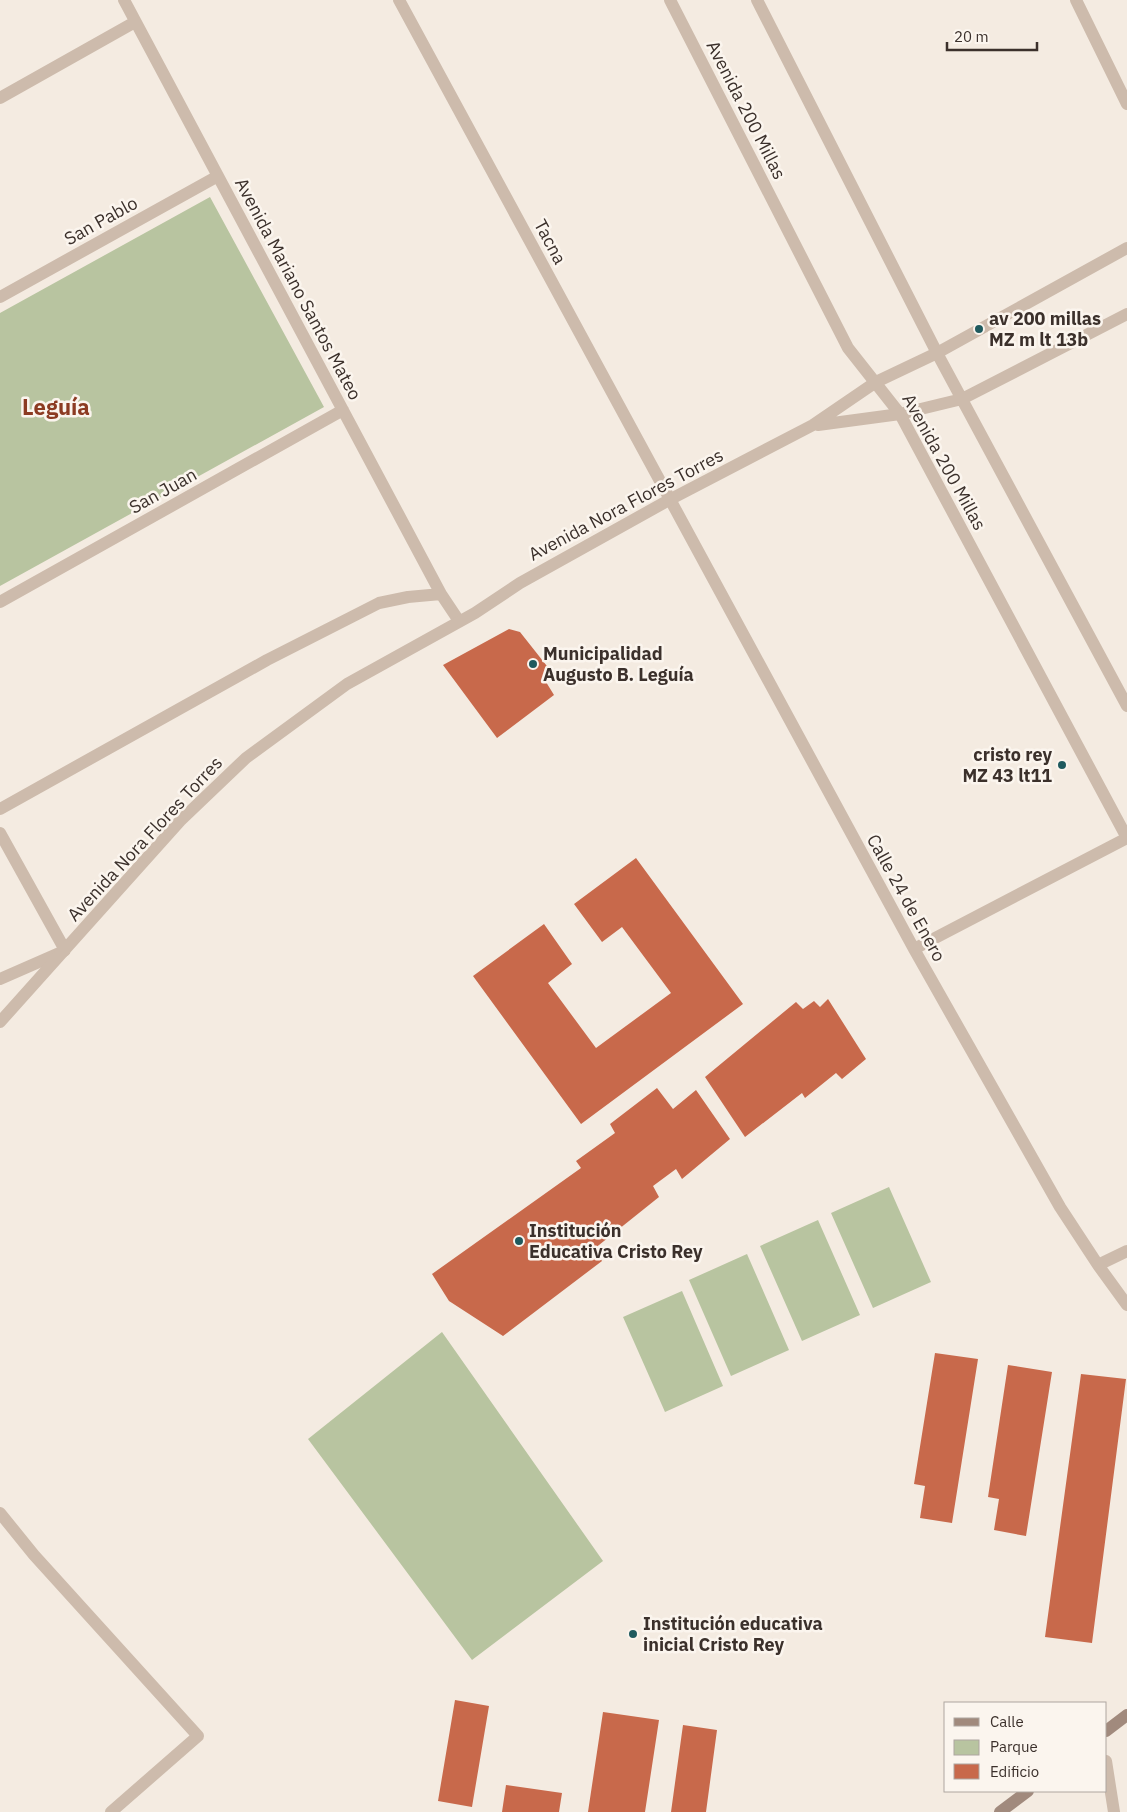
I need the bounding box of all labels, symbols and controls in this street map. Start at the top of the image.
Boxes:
scale bar [947,20,1037,52]
text: 20 m [954,27,989,46]
street label: Avenida 200 Millas [702,37,791,183]
street label: Avenida Mariano Santos Mateo [230,174,367,404]
street label: San Pablo [60,191,141,250]
street label: Tacna [529,215,572,268]
place label: av 200 millas MZ m lt 13b [989,307,1101,351]
marker: av 200 millas MZ m lt 13b [973,323,985,335]
street label: Avenida 200 Millas [897,389,991,534]
district label: Leguía [22,392,90,421]
street label: Avenida Nora Flores Torres [524,443,727,566]
street label: San Juan [125,463,201,519]
place label: Municipalidad Augusto B. Leguía [543,642,694,686]
marker: Municipalidad Augusto B. Leguía [527,658,539,670]
place label: cristo rey MZ 43 lt11 [962,743,1052,787]
street label: Avenida Nora Flores Torres [62,751,227,926]
marker: cristo rey MZ 43 lt11 [1056,759,1068,771]
street label: Calle 24 de Enero [862,830,951,966]
place label: Institución Educativa Cristo Rey [529,1219,703,1263]
marker: Institución Educativa Cristo Rey [513,1235,525,1247]
place label: Institución educativa inicial Cristo Rey [643,1612,823,1656]
marker: Institución educativa inicial Cristo Rey [627,1628,639,1640]
legend [944,1702,1107,1792]
text: Calle [990,1712,1024,1731]
text: Parque [990,1737,1038,1756]
text: Edificio [990,1762,1039,1781]

